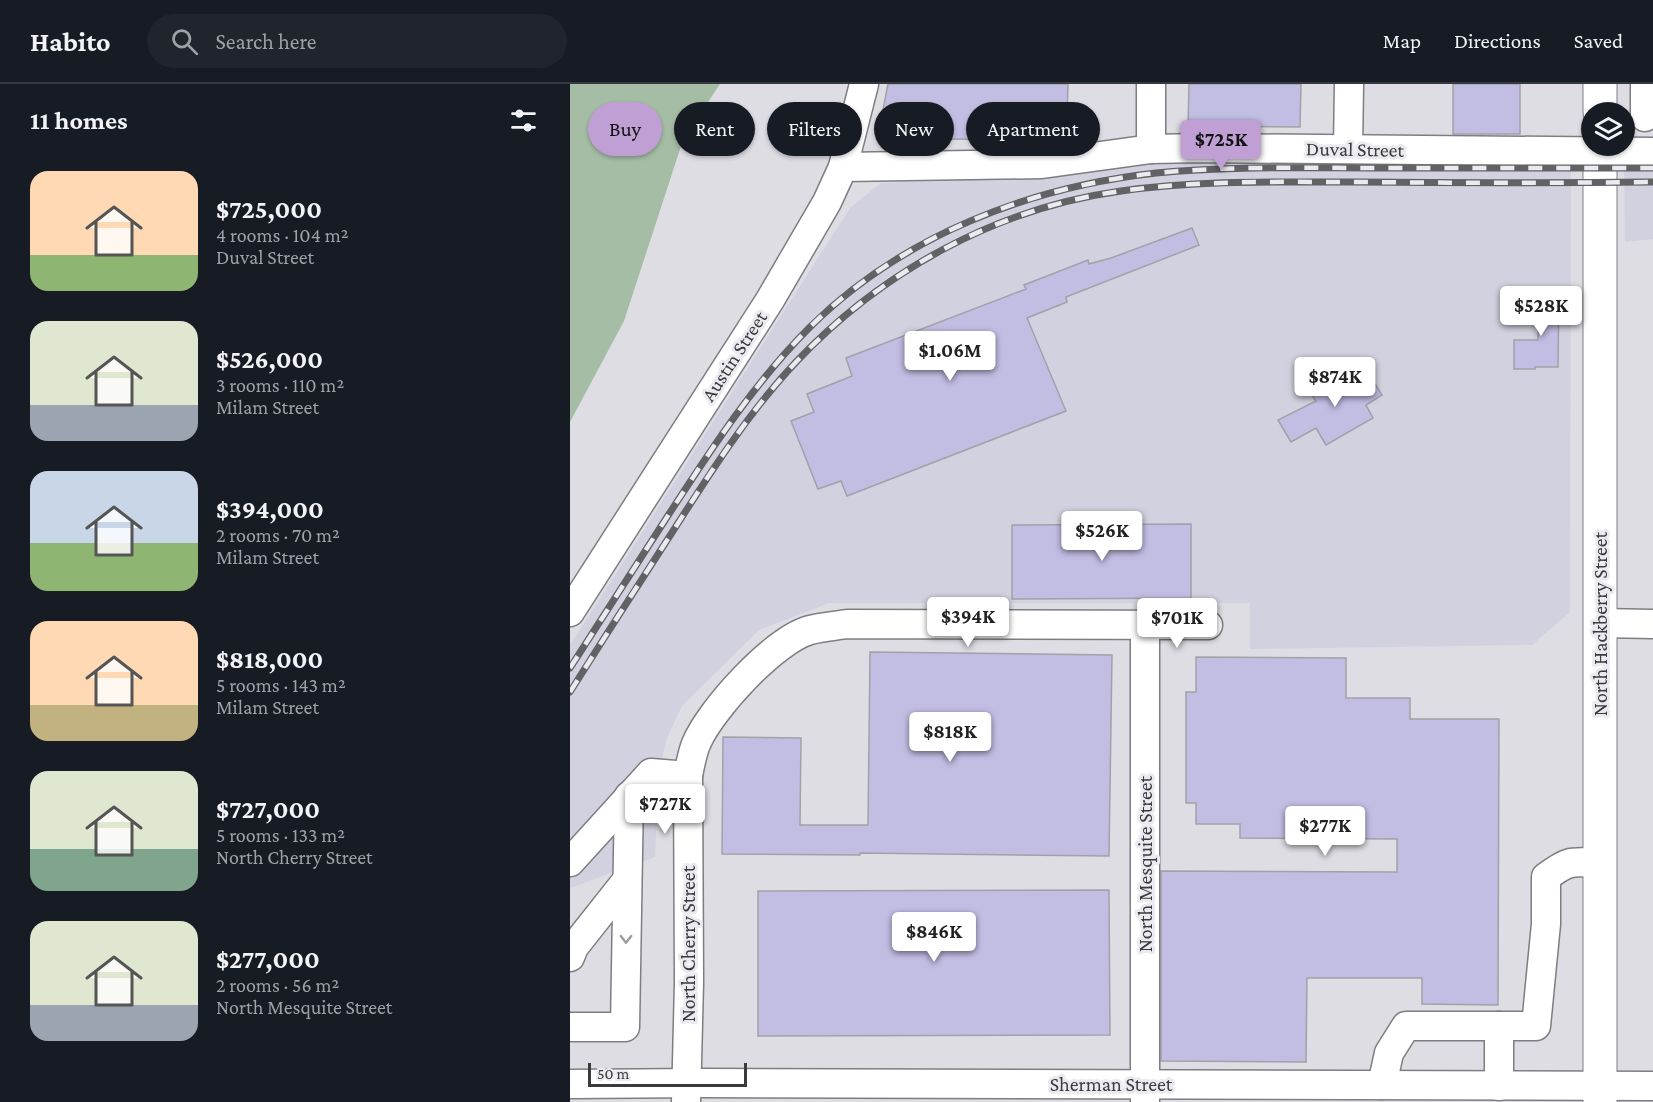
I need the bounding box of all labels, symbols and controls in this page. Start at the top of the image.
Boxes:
search box [147,14,567,68]
icon: search [168,25,201,58]
text: Habito [30,26,111,57]
text: Search here [216,29,317,54]
text: Map [1383,29,1421,53]
text: Directions [1454,29,1541,53]
text: Saved [1574,29,1623,53]
chip: Buy [588,102,662,156]
chip: Rent [674,102,755,156]
chip: Filters [767,102,862,156]
chip: New [874,102,954,156]
chip: Apartment [966,102,1100,156]
map controls [1581,102,1635,156]
button: layers [1581,102,1635,156]
icon: filters [507,104,540,137]
text: 11 homes [30,106,128,135]
pin: $725K [1179,120,1263,171]
text: $725K [1195,128,1247,150]
street label: Duval Street [1306,137,1405,161]
icon: home [78,195,150,267]
text: $725,000 [216,195,322,224]
text: 4 rooms · 104 m² [216,224,349,246]
text: Duval Street [216,246,314,268]
pin: $528K [1499,286,1583,337]
text: $528K [1514,294,1568,316]
street label: Austin Street [697,307,771,405]
pin: $1.06M [901,331,999,382]
text: $1.06M [918,339,982,361]
icon: home [78,345,150,417]
text: $526,000 [216,345,323,374]
pin: $874K [1293,357,1377,408]
text: $874K [1308,365,1362,387]
text: 3 rooms · 110 m² [216,374,344,396]
text: Milam Street [216,396,319,418]
icon: home [78,495,150,567]
text: $394,000 [216,495,324,524]
pin: $526K [1060,511,1144,562]
text: $526K [1075,519,1129,541]
text: 2 rooms · 70 m² [216,524,340,546]
street label: North Hackberry Street [1589,531,1612,716]
text: Milam Street [216,546,319,568]
pin: $394K [926,597,1010,648]
pin: $701K [1135,598,1219,649]
text: $394K [941,605,995,627]
text: $701K [1151,606,1203,628]
icon: home [78,645,150,717]
text: $818,000 [216,645,323,674]
text: 5 rooms · 143 m² [216,674,346,696]
text: Milam Street [216,696,319,718]
pin: $818K [908,712,992,763]
text: $818K [923,720,977,742]
street label: North Mesquite Street [1134,775,1157,952]
pin: $727K [623,784,707,835]
text: $727K [639,792,691,814]
icon: home [78,795,150,867]
text: $727,000 [216,795,320,824]
pin: $277K [1283,806,1367,857]
text: $277K [1299,814,1351,836]
text: 5 rooms · 133 m² [216,824,345,846]
text: North Cherry Street [216,846,373,868]
street label: North Cherry Street [677,865,700,1022]
pin: $846K [892,912,976,963]
text: $846K [906,920,962,942]
one-way arrow [620,934,632,943]
icon: home [78,945,150,1017]
text: $277,000 [216,945,320,974]
text: 2 rooms · 56 m² [216,974,339,996]
text: North Mesquite Street [216,996,392,1018]
scale bar [588,1060,747,1088]
text: 50 m [597,1065,629,1082]
street label: Sherman Street [1050,1073,1173,1095]

